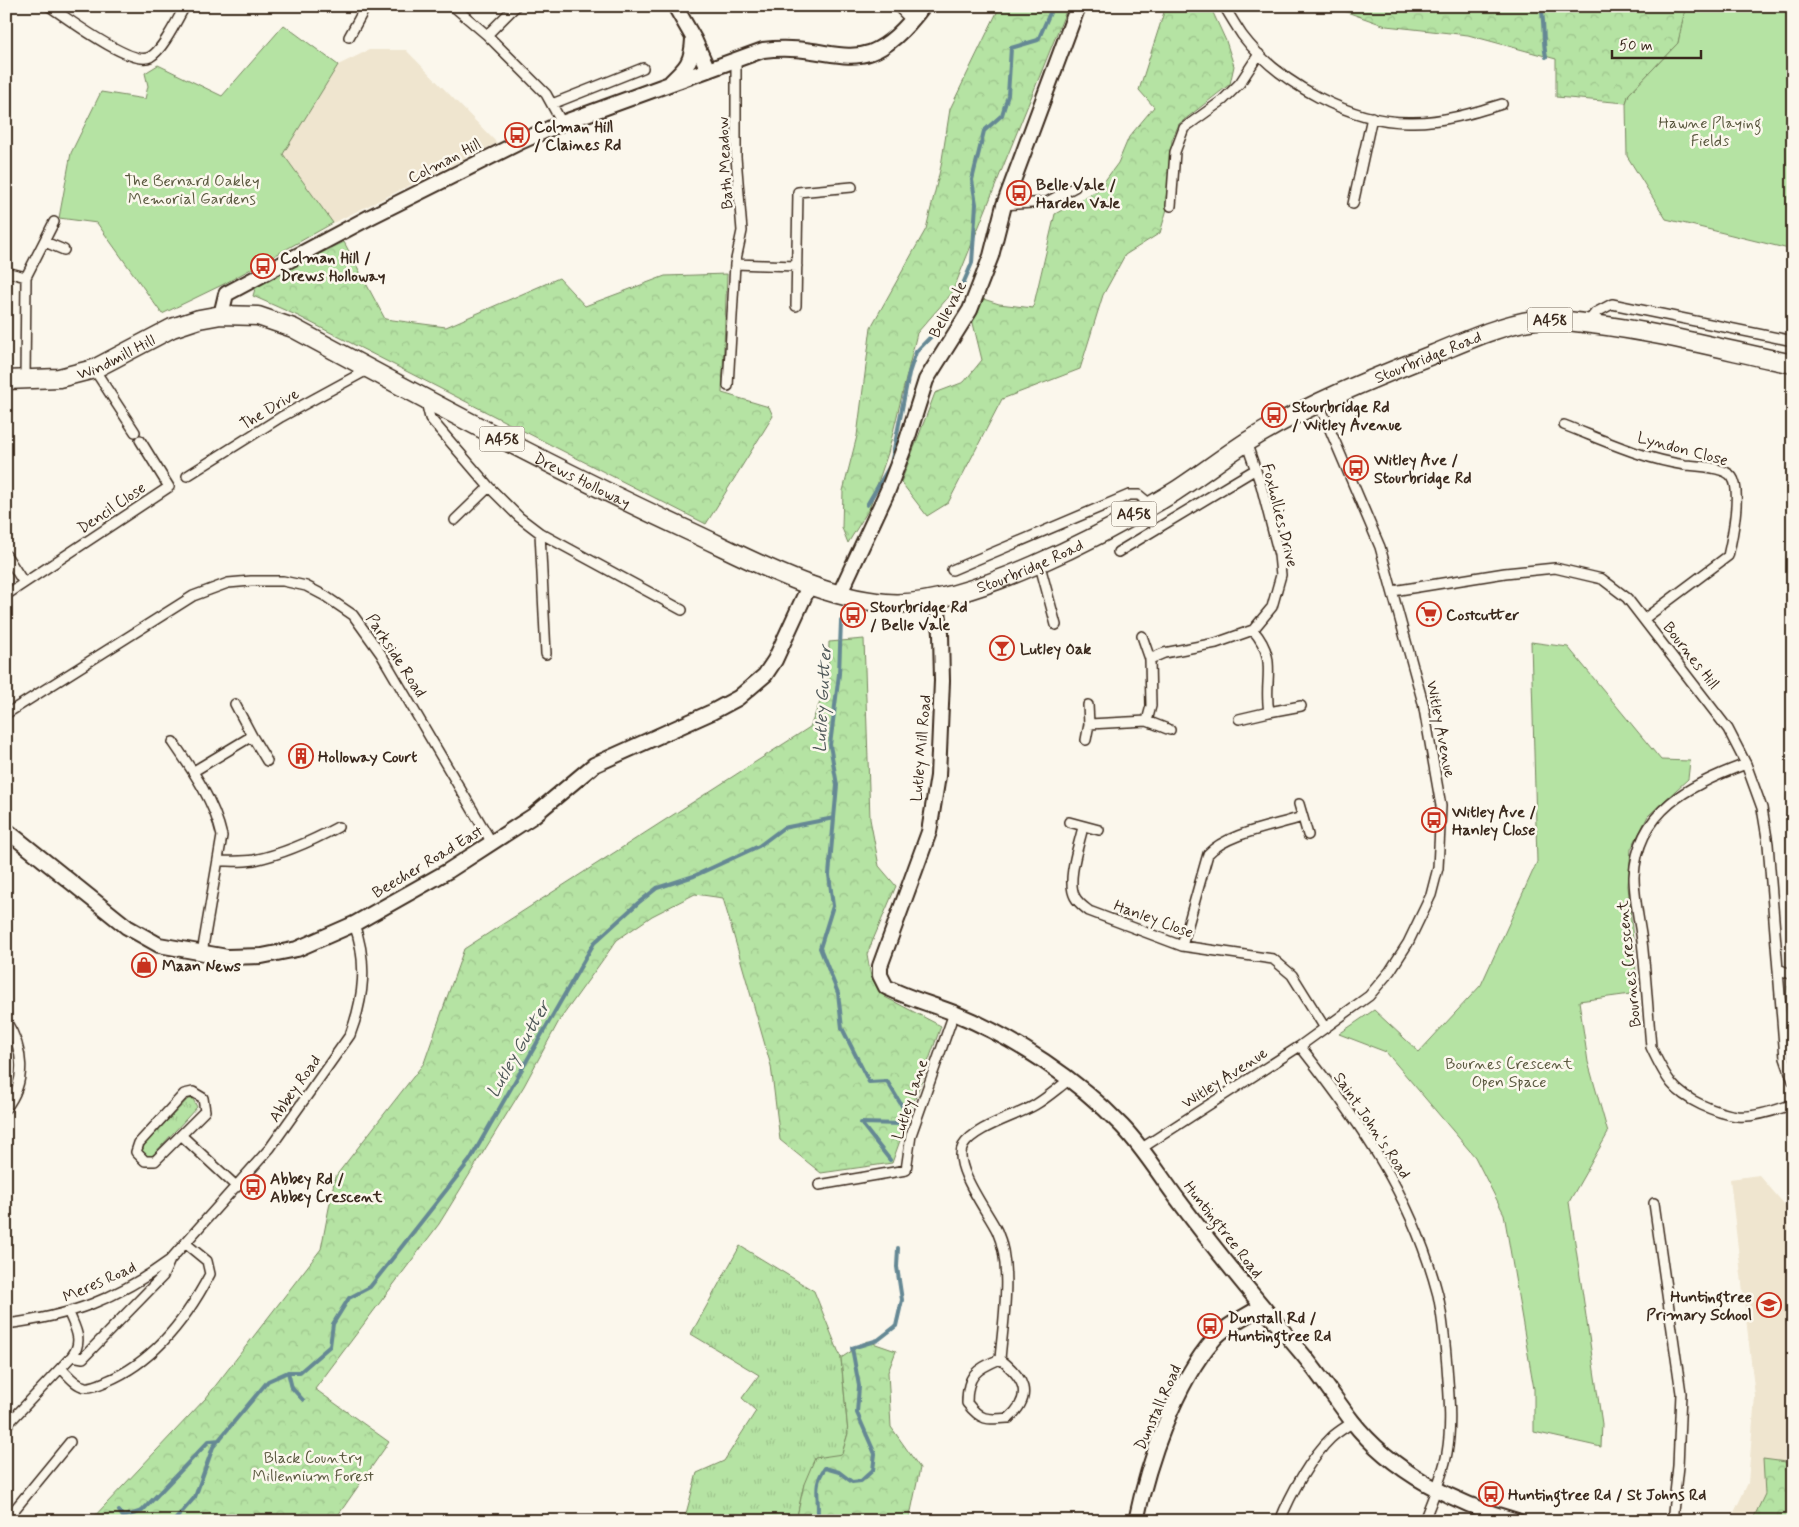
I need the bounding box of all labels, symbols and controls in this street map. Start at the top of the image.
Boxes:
scale bar [1612,28,1700,60]
text: 50 m [1619,36,1653,56]
park label: Hawne Playing Fields [1659,113,1761,152]
street label: Bath Meadow [713,116,738,210]
place label: Colman Hill / Claines Rd [534,117,621,156]
bus stop icon: Colman Hill / Claines Rd [504,122,530,148]
street label: Colman Hill [404,134,485,189]
park label: The Bernard Oakley Memorial Gardens [124,171,260,210]
place label: Belle Vale / Harden Vale [1036,175,1120,214]
bus stop icon: Belle Vale / Harden Vale [1006,180,1032,206]
place label: Colman Hill / Drews Holloway [280,248,385,287]
bus stop icon: Colman Hill / Drews Holloway [250,253,276,279]
street label: Bellevale [925,277,972,342]
road number: A458 [1528,308,1572,332]
street label: Stourbridge Road [1371,327,1485,389]
street label: Windmill Hill [75,330,159,385]
street label: The Drive [236,383,304,435]
place label: Stourbridge Rd / Witley Avenue [1292,397,1402,436]
bus stop icon: Stourbridge Rd / Witley Avenue [1261,402,1287,428]
road number: A458 [480,426,524,452]
street label: Lyndon Close [1635,427,1730,472]
street label: Drews Holloway [530,448,634,514]
place label: Witley Ave / Stourbridge Rd [1373,450,1472,490]
bus stop icon: Witley Ave / Stourbridge Rd [1343,455,1369,481]
street label: Foxhollies Drive [1257,461,1303,569]
street label: Dencil Close [73,478,150,539]
road number: A458 [1112,502,1156,526]
street label: Stourbridge Road [974,535,1087,599]
place label: Stourbridge Rd / Belle Vale [870,597,968,636]
supermarket icon: Costcutter [1416,601,1442,627]
bus stop icon: Stourbridge Rd / Belle Vale [840,602,866,628]
place label: Costcutter [1446,605,1519,626]
street label: Parkside Road [361,610,431,702]
street label: Bournes Hill [1658,618,1724,694]
bar icon: Lutley Oak [989,635,1015,661]
place label: Lutley Oak [1020,639,1091,660]
water label: Lutley Gutter [808,642,838,753]
street label: Witley Avenue [1421,679,1460,780]
street label: Lutley Mill Road [906,694,937,802]
building icon: Holloway Court [288,743,314,769]
place label: Holloway Court [318,747,417,768]
place label: Witley Ave / Hanley Close [1451,802,1536,841]
bus stop icon: Witley Ave / Hanley Close [1421,807,1447,833]
street label: Beecher Road East [368,821,487,904]
street label: Hanley Close [1111,895,1196,944]
street label: Bournes Crescent [1612,899,1647,1028]
shop icon: Maan News [131,952,157,978]
place label: Maan News [162,956,241,977]
water label: Lutley Gutter [482,995,557,1102]
street label: Witley Avenue [1178,1042,1272,1114]
street label: Abbey Road [264,1051,326,1127]
park label: Bournes Crescent Open Space [1445,1054,1573,1093]
street label: Lutley Lane [888,1056,933,1142]
street label: Saint John's Road [1328,1068,1415,1183]
place label: Abbey Rd / Abbey Crescent [270,1169,383,1208]
bus stop icon: Abbey Rd / Abbey Crescent [240,1174,266,1200]
street label: Huntingtree Road [1178,1177,1267,1283]
street label: Meres Road [60,1257,140,1308]
place label: Huntingtree Primary School [1646,1287,1752,1326]
school or university icon: Huntingtree Primary School [1756,1292,1782,1318]
place label: Dunstall Rd / Huntingtree Rd [1228,1308,1331,1349]
bus stop icon: Dunstall Rd / Huntingtree Rd [1197,1313,1223,1339]
street label: Dunstall Road [1130,1361,1187,1454]
park label: Black Country Millennium Forest [252,1448,374,1487]
bus stop icon: Huntingtree Rd / St Johns Rd [1478,1481,1504,1507]
place label: Huntingtree Rd / St Johns Rd [1508,1485,1706,1508]

